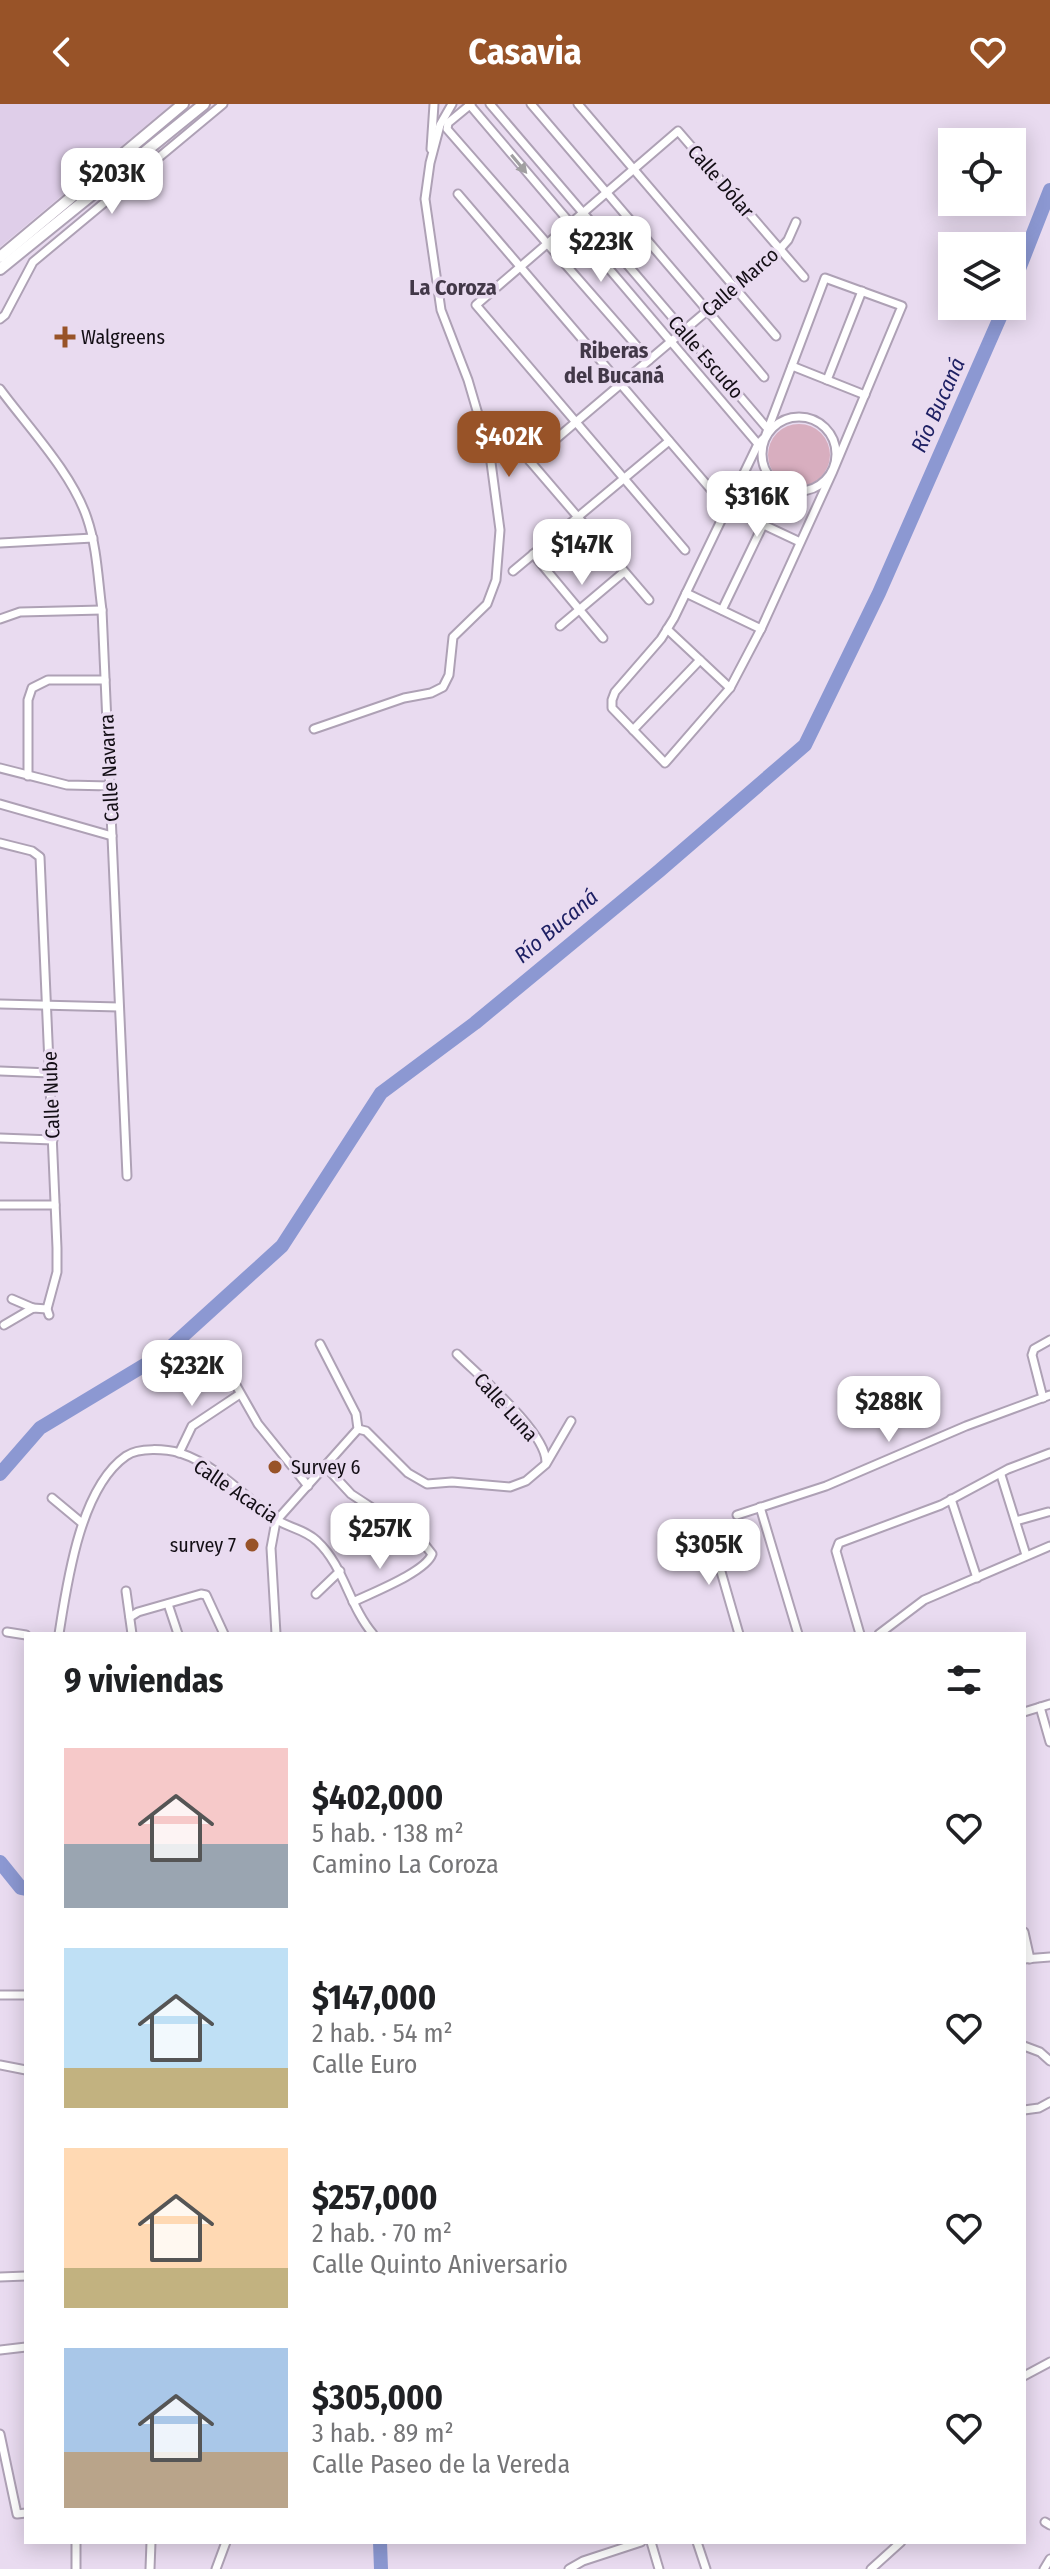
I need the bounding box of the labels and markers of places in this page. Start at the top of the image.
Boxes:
pin: $203K [56,148,168,216]
pin: $223K [545,216,657,284]
place label: Walgreens [81,325,165,349]
marker: Walgreens [56,328,74,346]
pin: $402K [453,411,565,479]
pin: $316K [701,471,813,539]
pin: $147K [526,519,638,587]
pin: $232K [136,1340,248,1408]
pin: $288K [833,1376,945,1444]
place label: Survey 6 [291,1455,361,1479]
marker: Survey 6 [266,1458,284,1476]
pin: $257K [324,1503,436,1571]
pin: $305K [653,1519,765,1587]
place label: survey 7 [170,1533,236,1557]
marker: survey 7 [243,1536,261,1554]

